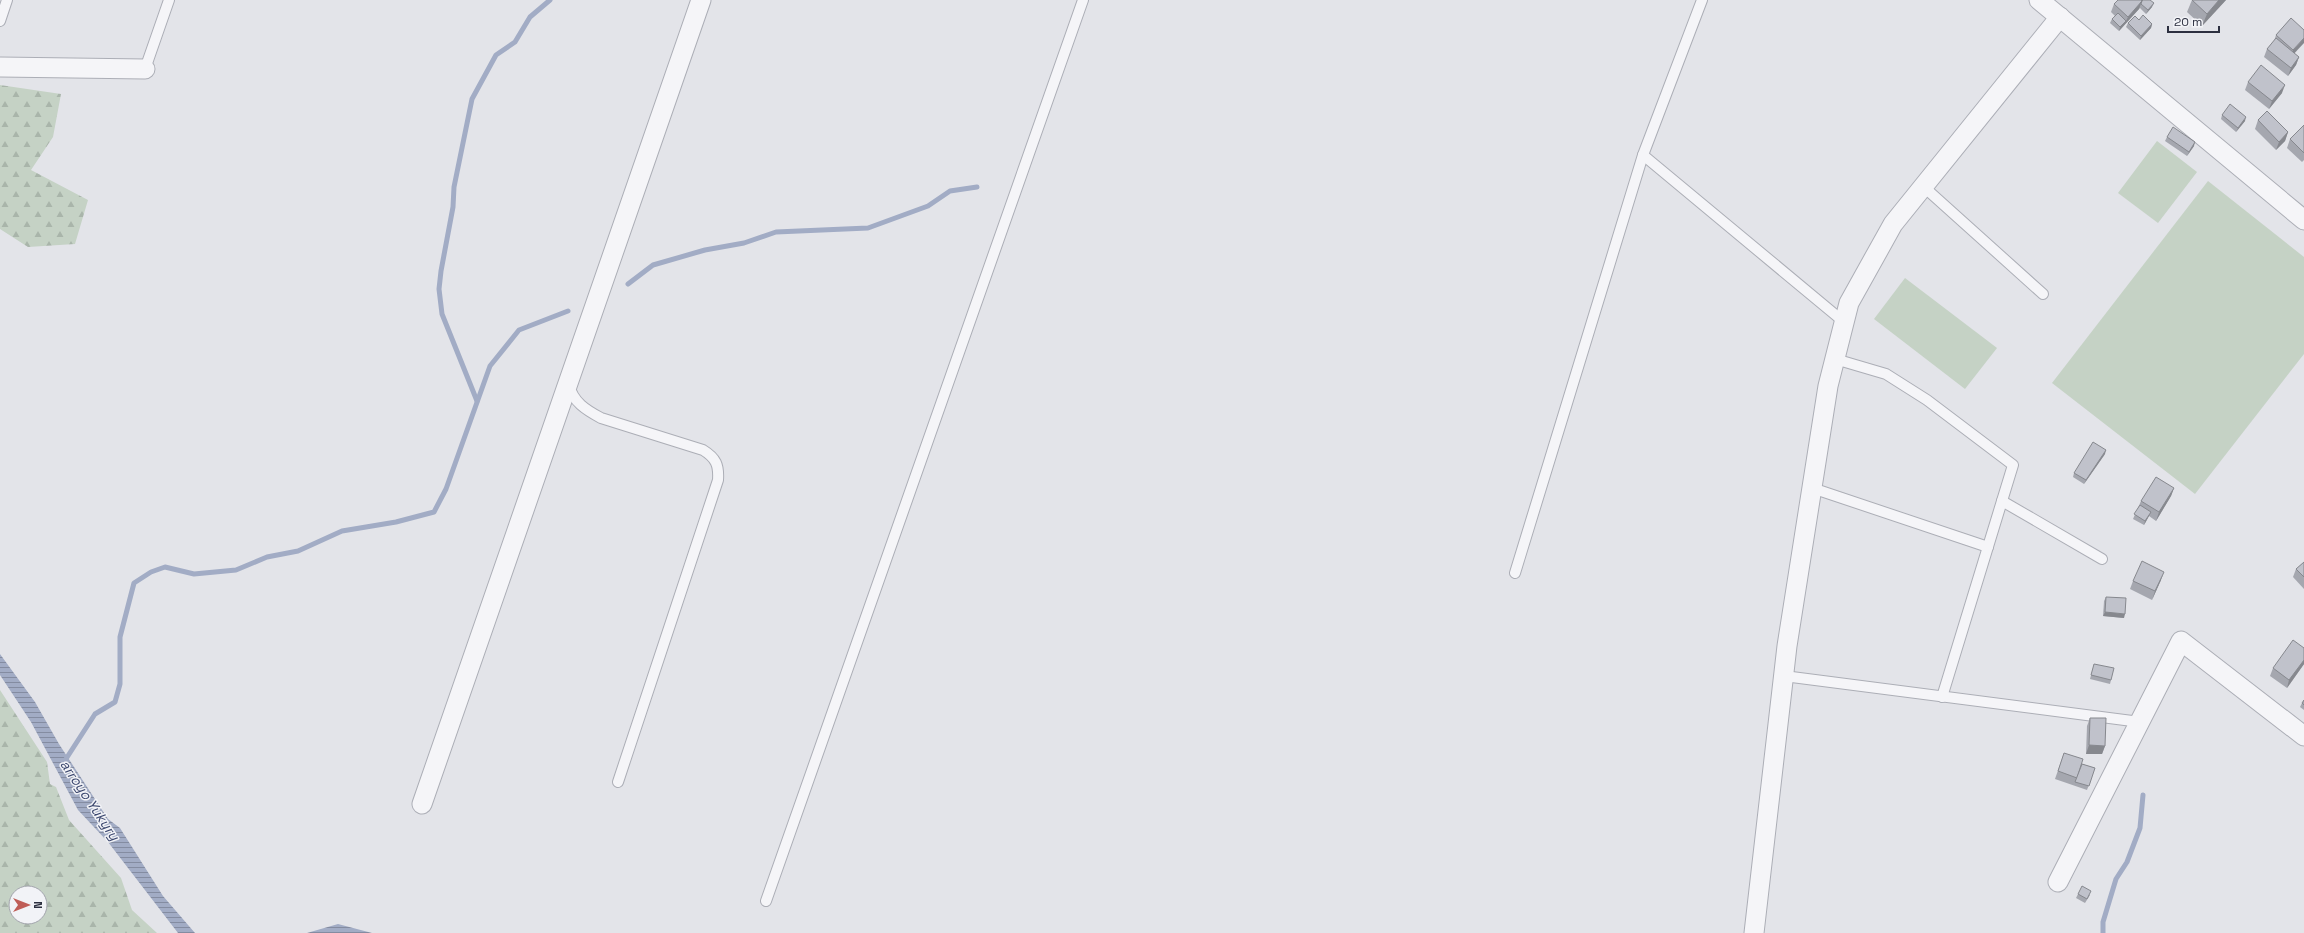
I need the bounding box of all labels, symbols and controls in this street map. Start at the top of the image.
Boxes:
scale bar [2168,8,2219,34]
text: 20 m [2174,14,2202,30]
water label: arroyo Yukyry [56,756,124,845]
north arrow [8,885,48,925]
text: N [31,901,45,909]

